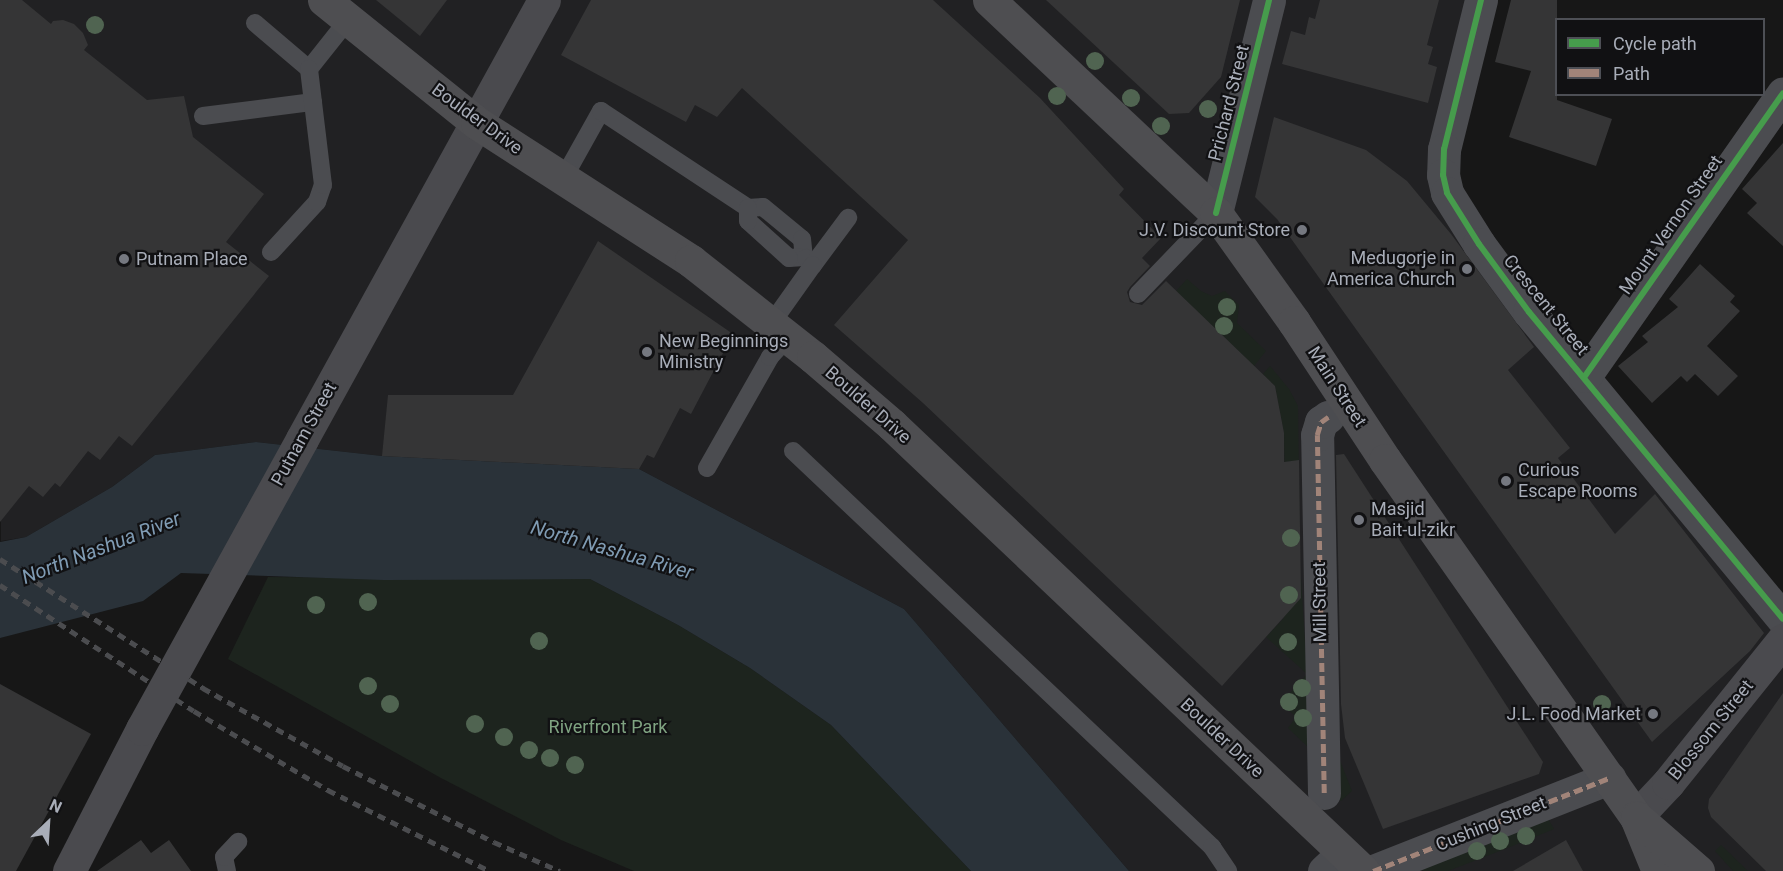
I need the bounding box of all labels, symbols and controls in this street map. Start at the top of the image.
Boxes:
legend [1555,18,1765,96]
text: Cycle path [1613,33,1697,54]
street label: Prichard Street [1204,43,1254,163]
text: Path [1613,63,1650,84]
street label: Boulder Drive [428,79,526,159]
street label: Mount Vernon Street [1615,151,1727,299]
place label: J.V. Discount Store [1139,219,1290,241]
marker: J.V. Discount Store [1295,223,1309,237]
place label: Putnam Place [136,248,248,270]
place label: Medugorje in America Church [1327,248,1455,290]
street label: Crescent Street [1499,250,1593,360]
marker: Putnam Place [117,252,131,266]
marker: Medugorje in America Church [1460,262,1474,276]
place label: New Beginnings Ministry [659,331,788,374]
street label: Main Street [1303,343,1371,431]
marker: New Beginnings Ministry [640,345,654,359]
street label: Boulder Drive [821,362,915,448]
street label: Putnam Street [267,379,341,489]
place label: Curious Escape Rooms [1518,460,1638,502]
marker: Curious Escape Rooms [1499,474,1513,488]
place label: Masjid Bait-ul-zikr [1371,499,1455,542]
water label: North Nashua River [18,507,184,589]
marker: Masjid Bait-ul-zikr [1352,513,1366,527]
water label: North Nashua River [528,515,696,585]
street label: Mill Street [1308,561,1332,643]
street label: Blossom Street [1664,676,1758,784]
street label: Boulder Drive [1176,694,1268,782]
place label: J.L. Food Market [1507,703,1641,725]
marker: J.L. Food Market [1646,707,1660,721]
park label: Riverfront Park [549,716,667,738]
street label: Cushing Street [1433,792,1549,856]
north arrow [18,793,78,853]
text: N [47,795,65,817]

